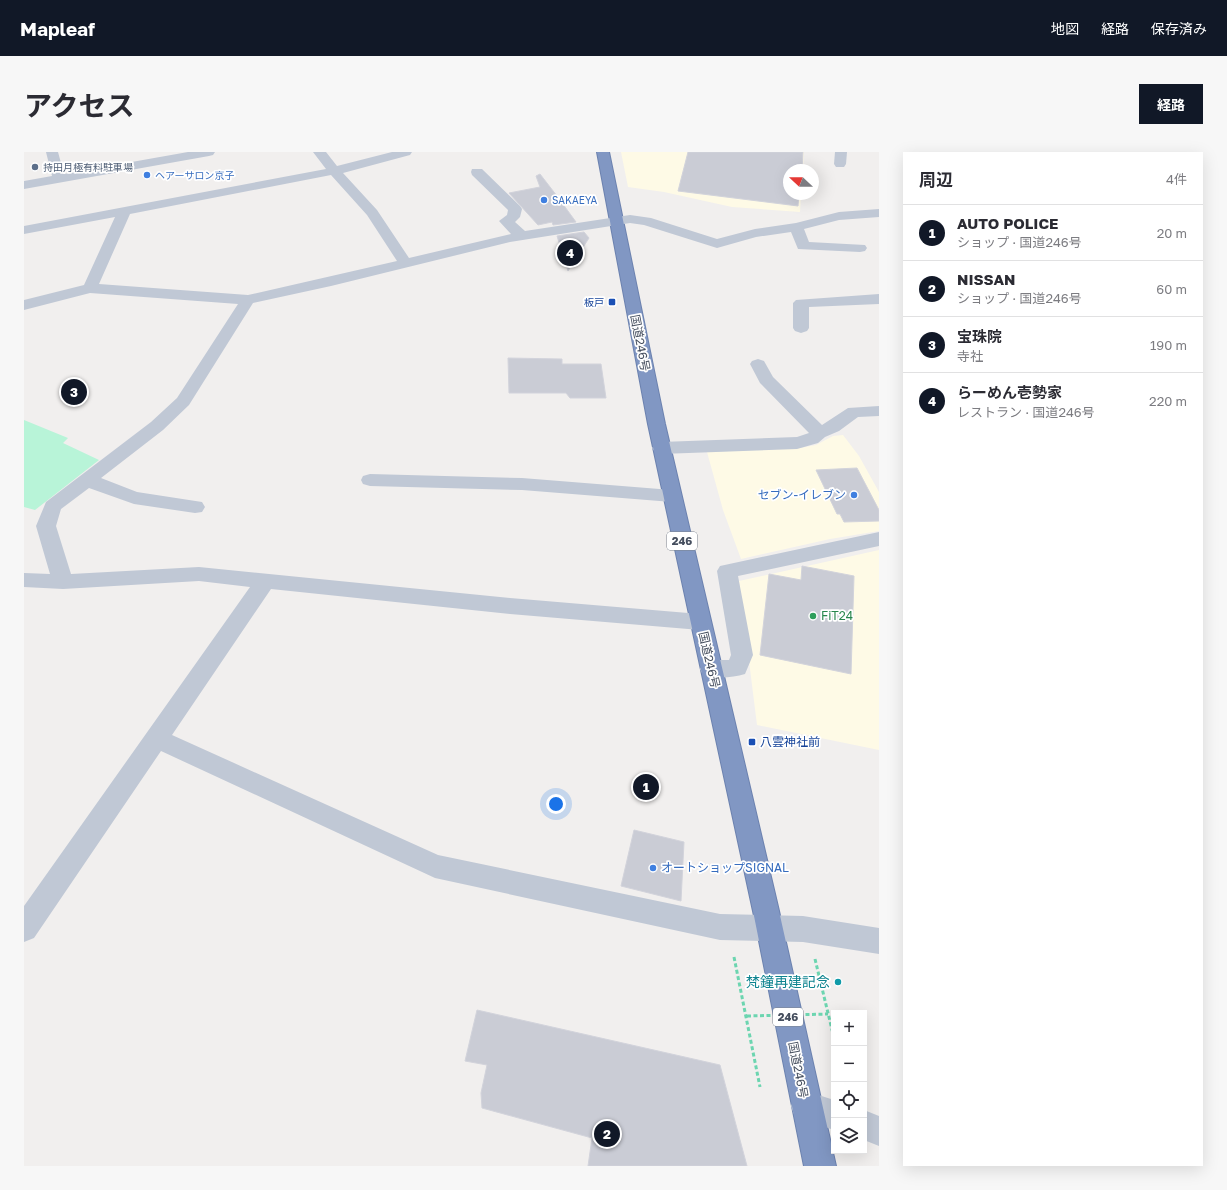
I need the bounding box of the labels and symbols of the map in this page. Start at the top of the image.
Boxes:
place label: 持田月極有料駐車場 [43,161,133,173]
marker: 持田月極有料駐車場 [30,162,40,172]
north arrow [783,164,819,200]
place label: ヘアーサロン京子 [155,169,234,181]
marker: ヘアーサロン京子 [142,170,152,180]
place label: SAKAEYA [552,194,597,206]
marker: SAKAEYA [539,195,549,205]
pin: 4 [557,238,583,268]
place label: 板戸 [584,296,604,308]
marker: 板戸 [607,297,617,307]
street label: 国道246号 [628,313,653,373]
pin: 3 [61,377,87,407]
place label: セブン-イレブン [757,487,846,502]
marker: セブン-イレブン [849,490,859,500]
road number: 246 [667,532,697,550]
place label: FiT24 [821,608,853,623]
marker: FiT24 [808,611,818,621]
street label: 国道246号 [696,630,723,690]
place label: 八雲神社前 [760,734,820,749]
marker: 八雲神社前 [747,737,757,747]
pin: 1 [633,772,659,802]
your location [546,794,566,814]
place label: オートショップSIGNAL [661,860,789,875]
marker: オートショップSIGNAL [648,863,658,873]
place label: 梵鐘再建記念 [746,973,830,990]
marker: 梵鐘再建記念 [833,977,843,987]
road number: 246 [773,1008,803,1026]
street label: 国道246号 [786,1040,811,1100]
pin: 2 [594,1119,620,1149]

